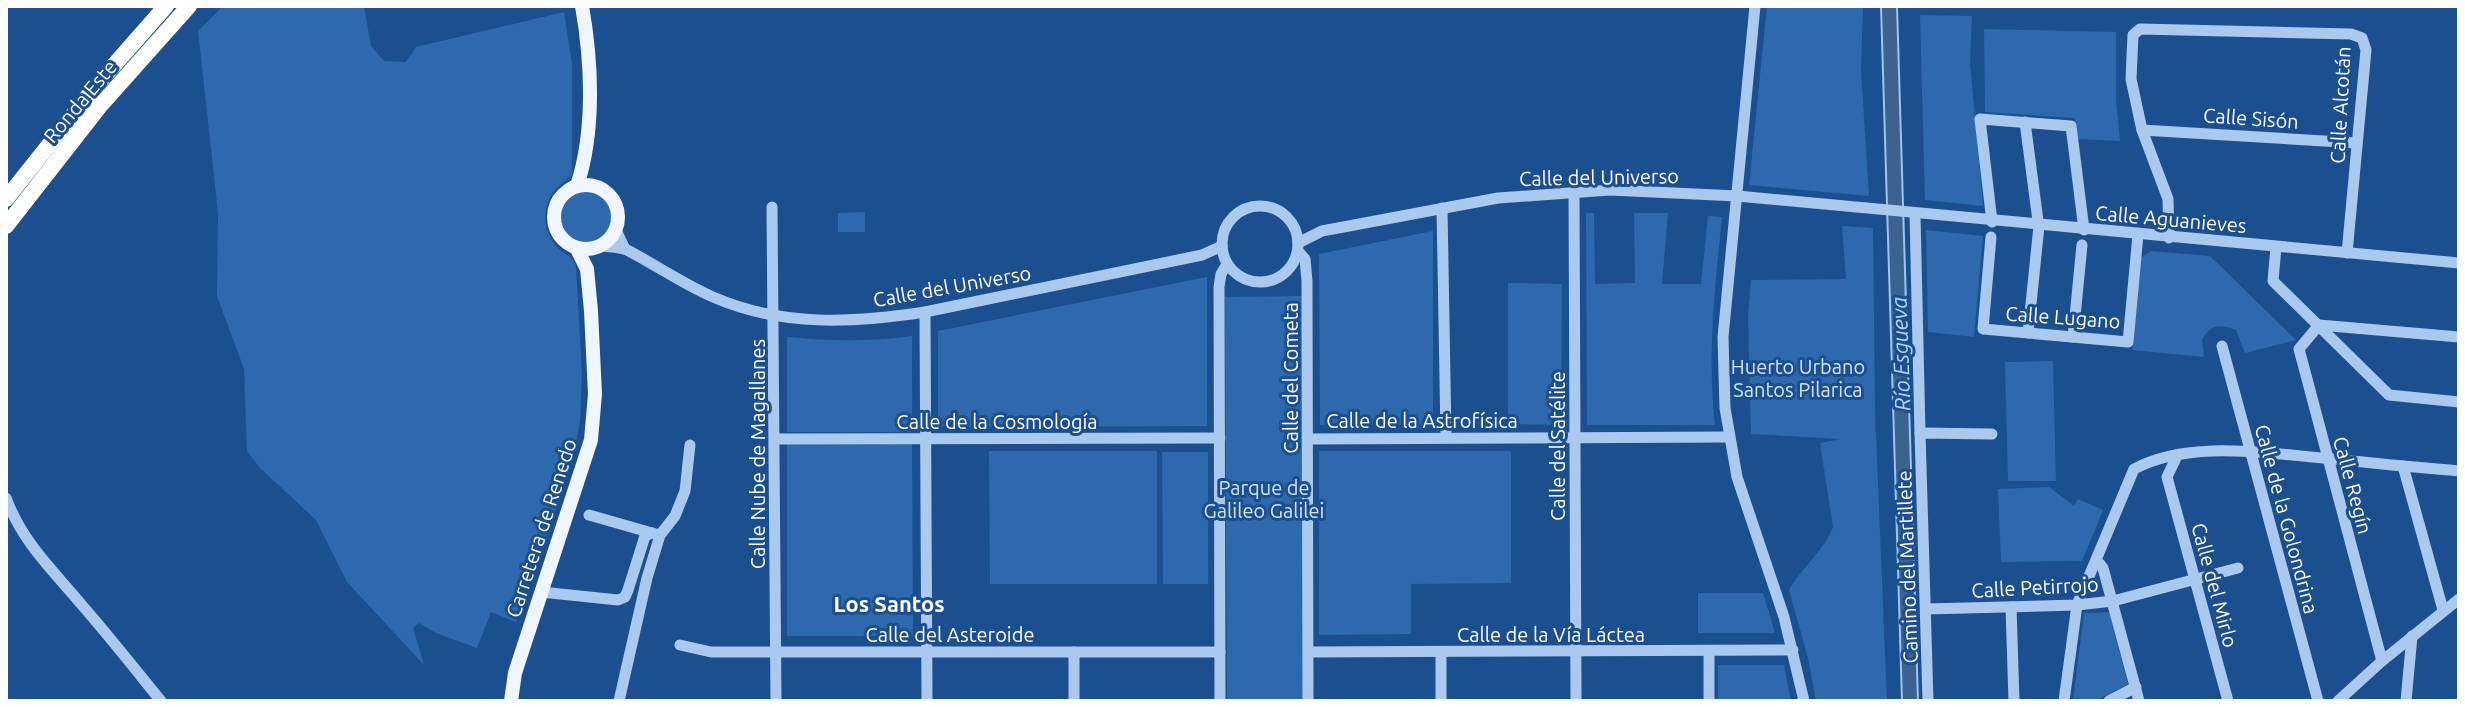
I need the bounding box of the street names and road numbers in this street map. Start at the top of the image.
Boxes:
street label: Calle Alcotán [2325,46,2355,164]
street label: Ronda Este [39,55,121,147]
street label: Calle Sisón [2202,103,2300,133]
street label: Calle del Universo [1519,164,1679,190]
street label: Calle Aguanieves [2094,201,2248,237]
street label: Calle del Universo [871,261,1033,311]
street label: Calle del Cometa [1279,302,1302,454]
street label: Calle Lugano [2005,302,2121,332]
street label: Calle Nube de Magallanes [746,339,769,569]
street label: Calle del Satélite [1546,371,1569,521]
street label: Calle de la Astrofísica [1326,409,1518,432]
street label: Calle de la Cosmología [896,410,1098,433]
street label: Calle de la Golondrina [2251,422,2323,616]
street label: Calle Regín [2329,434,2377,536]
street label: Carretera de Renedo [501,436,581,620]
street label: Camino del Martillete [1892,470,1922,664]
street label: Calle del Mirlo [2187,520,2243,650]
street label: Calle Petirrojo [1971,572,2099,602]
street label: Calle del Asteroide [866,623,1034,646]
street label: Calle de la Vía Láctea [1457,623,1645,646]

